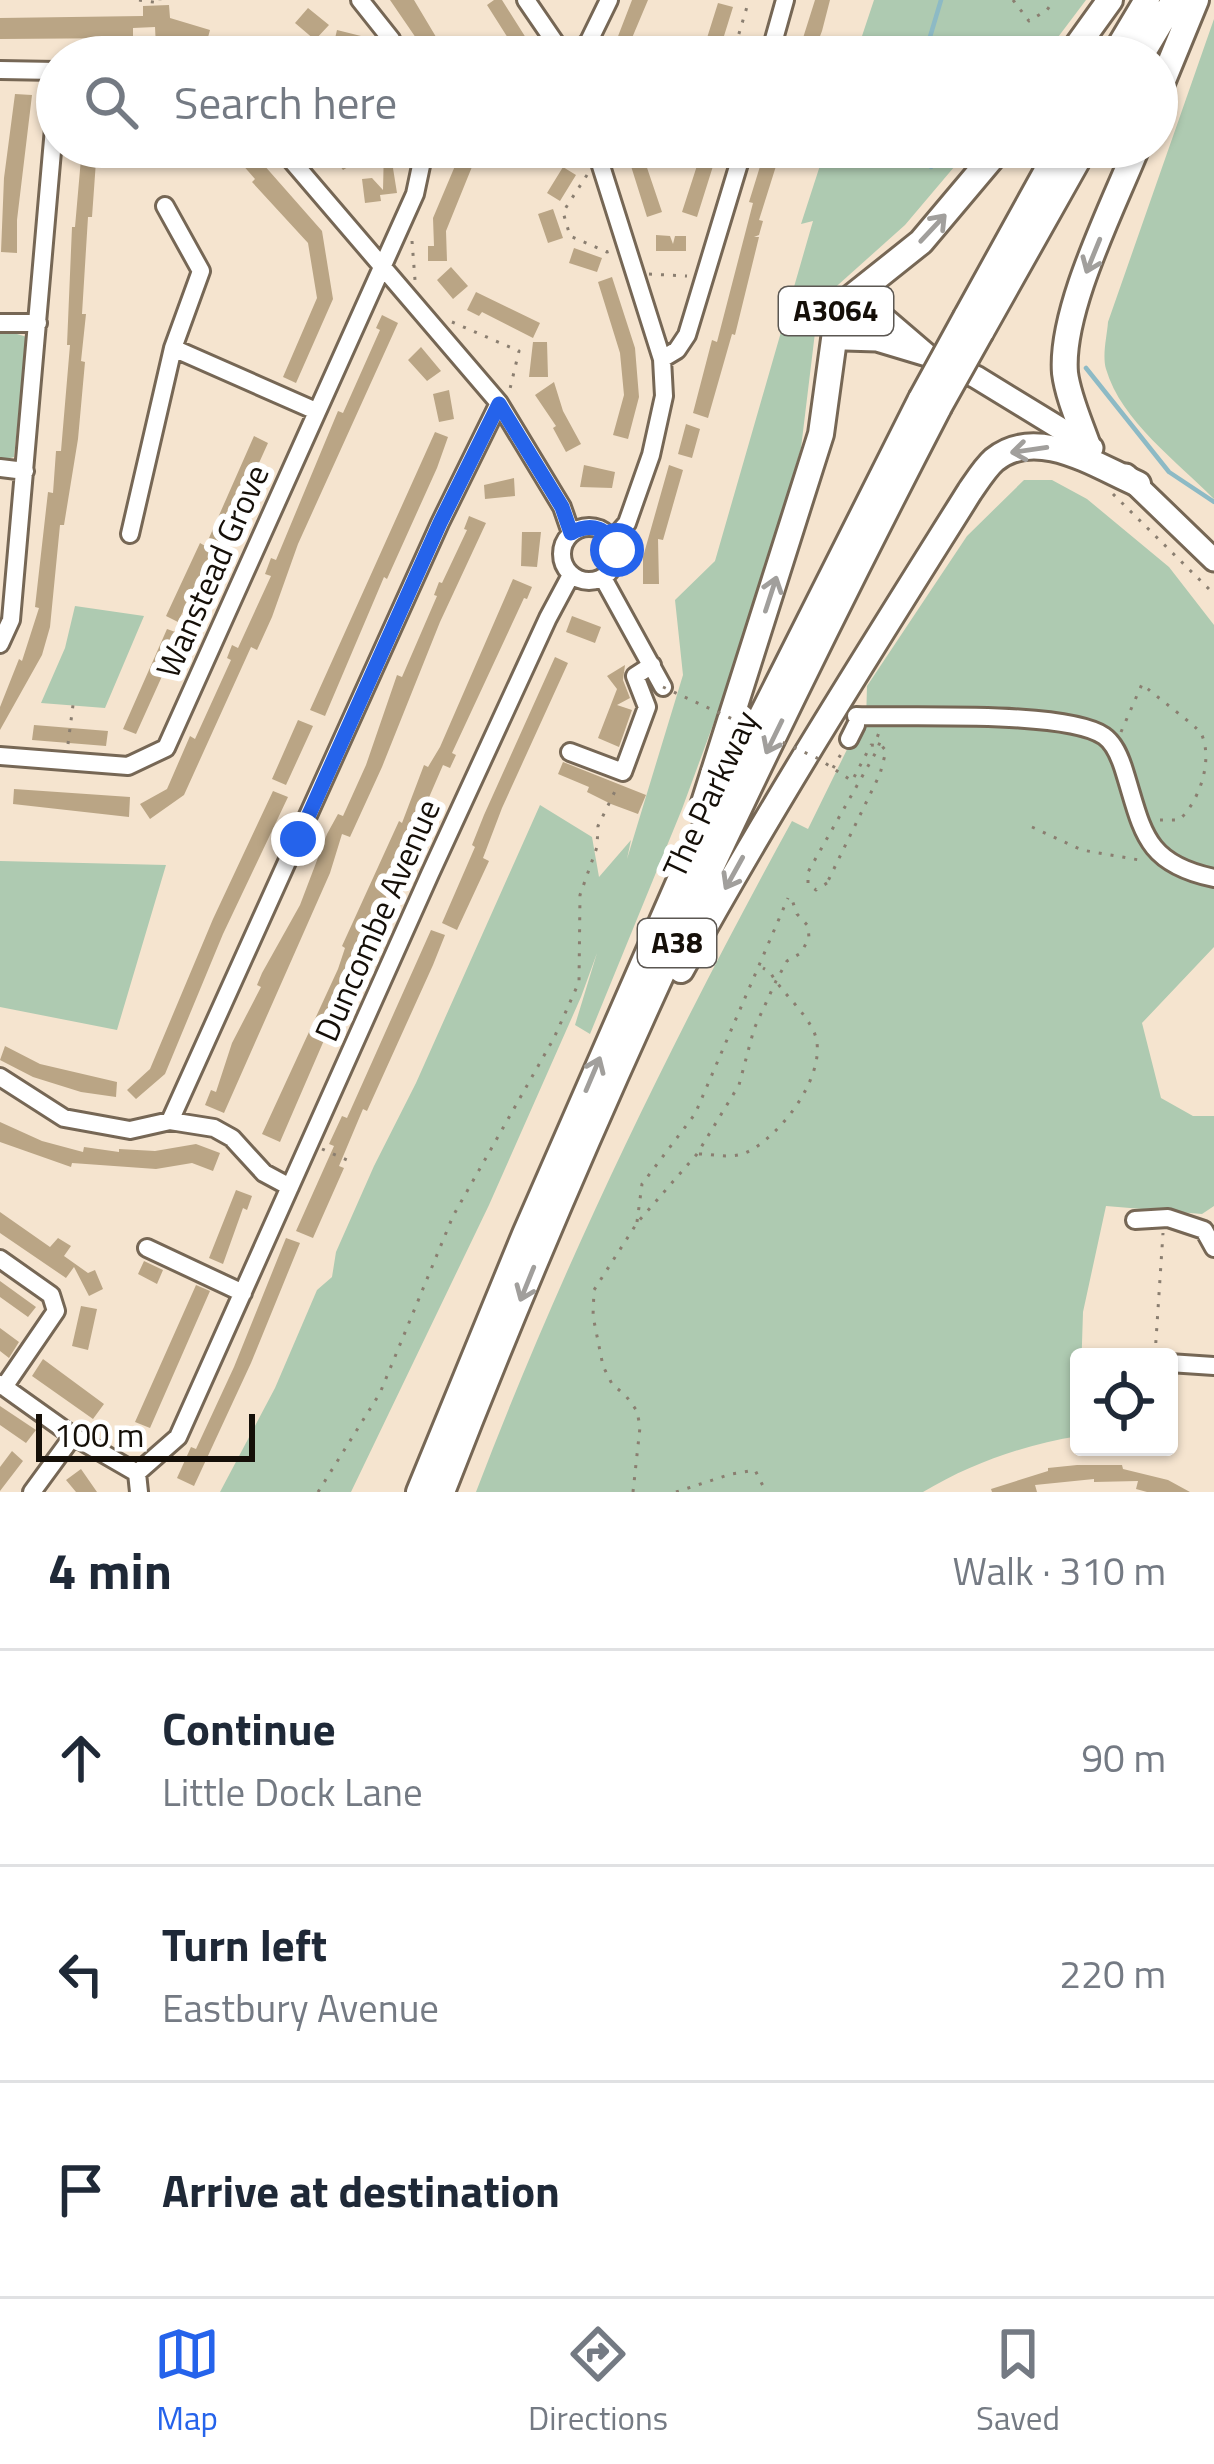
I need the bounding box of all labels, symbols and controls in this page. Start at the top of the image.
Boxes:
search box [36,36,1178,168]
text: Search here [174,68,397,136]
icon: search [78,69,144,135]
one-way arrow [918,214,946,244]
one-way arrow [1081,236,1103,273]
road number: A3064 [779,287,893,335]
one-way arrow [1010,439,1049,462]
street label: Wanstead Grove [143,456,281,686]
route start [590,523,644,577]
one-way arrow [761,576,783,614]
street label: The Parkway [649,702,771,886]
one-way arrow [761,719,784,754]
street label: Duncombe Avenue [301,791,453,1049]
route end [271,812,325,866]
one-way arrow [722,854,745,889]
road number: A38 [638,919,716,967]
one-way arrow [584,1057,606,1093]
one-way arrow [515,1264,536,1301]
map controls [1070,1348,1178,1456]
button: locate [1070,1348,1178,1456]
scale bar [36,1408,255,1461]
text: 100 m [54,1410,144,1460]
text: 4 min [48,1531,172,1609]
text: Walk · 310 m [952,1541,1166,1600]
text: Continue [162,1694,336,1762]
icon: ahead [48,1725,114,1791]
text: 90 m [1081,1728,1166,1787]
text: Little Dock Lane [162,1762,423,1821]
text: Turn left [162,1910,327,1978]
icon: left [48,1941,114,2007]
text: 220 m [1059,1944,1166,2003]
text: Eastbury Avenue [162,1978,439,2037]
text: Arrive at destination [162,2156,560,2224]
icon: arrive [48,2157,114,2223]
tab: Map [154,2321,220,2443]
tab: Directions [528,2321,668,2443]
tab: Saved [976,2321,1060,2443]

